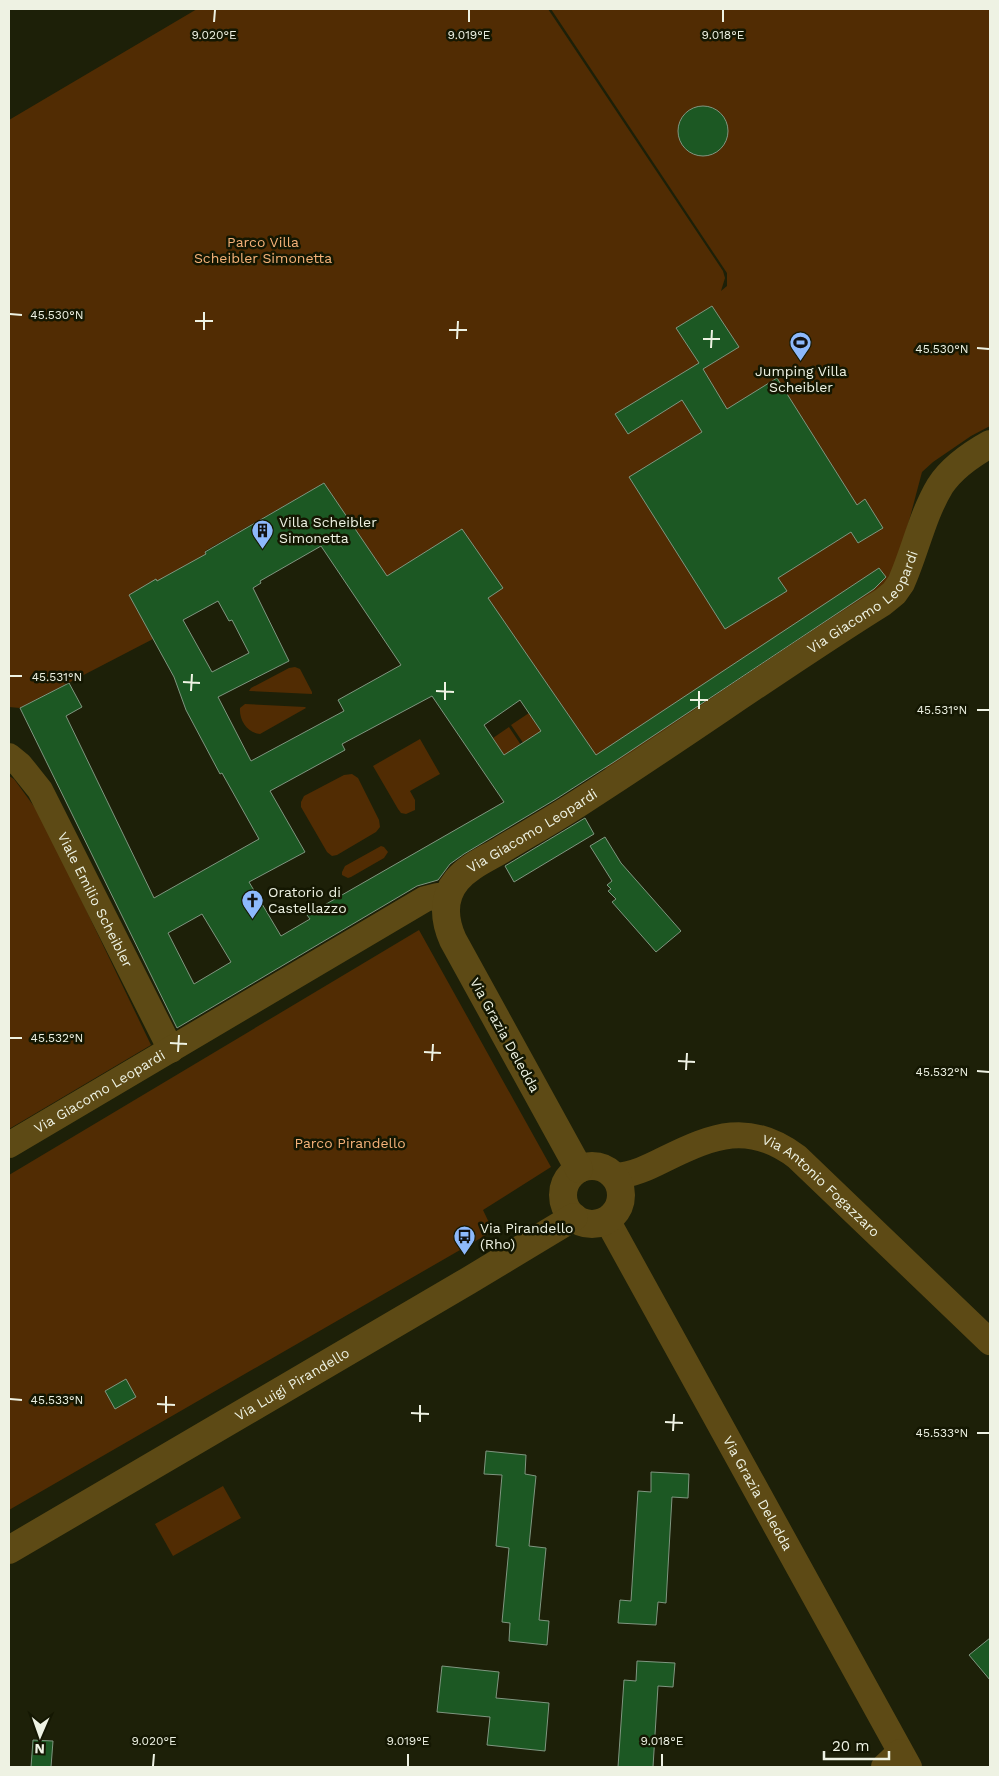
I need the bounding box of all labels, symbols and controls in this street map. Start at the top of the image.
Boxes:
text: 9.020°E [191,28,237,42]
text: 9.019°E [448,28,491,42]
text: 9.018°E [702,28,745,42]
park label: Parco Villa Scheibler Simonetta [194,234,332,266]
text: 45.530°N [30,308,84,322]
sports icon: Jumping Villa Scheibler [789,331,813,362]
text: 45.530°N [915,342,969,356]
place label: Jumping Villa Scheibler [755,363,847,395]
place label: Villa Scheibler Simonetta [279,514,377,546]
building icon: Villa Scheibler Simonetta [251,518,275,549]
street label: Via Giacomo Leopardi [804,549,921,657]
text: 45.531°N [32,670,82,684]
text: 45.531°N [917,703,967,717]
street label: Via Giacomo Leopardi [464,785,600,876]
street label: Viale Emilio Scheibler [55,829,136,970]
place label: Oratorio di Castellazzo [268,884,347,916]
church icon: Oratorio di Castellazzo [240,888,264,919]
street label: Via Grazia Deledda [467,975,543,1095]
text: 45.532°N [31,1031,83,1045]
street label: Via Giacomo Leopardi [31,1047,168,1136]
text: 45.532°N [916,1065,968,1079]
street label: Via Antonio Fogazzaro [760,1131,883,1240]
park label: Parco Pirandello [294,1135,406,1151]
place label: Via Pirandello (Rho) [480,1220,573,1252]
bus stop icon: Via Pirandello (Rho) [452,1224,476,1255]
street label: Via Luigi Pirandello [232,1344,352,1424]
text: 45.533°N [31,1393,83,1407]
text: 45.533°N [916,1426,968,1440]
street label: Via Grazia Deledda [720,1433,796,1553]
north arrow [15,1711,65,1761]
scale bar [824,1728,889,1760]
text: 9.020°E [131,1734,177,1748]
text: 9.019°E [387,1734,430,1748]
text: 9.018°E [641,1734,684,1748]
text: 20 m [832,1737,870,1755]
text: N [34,1741,45,1757]

